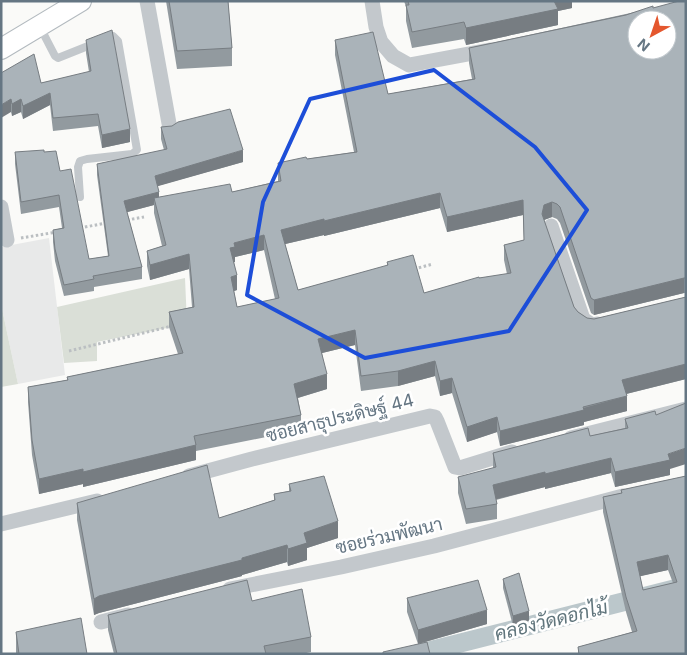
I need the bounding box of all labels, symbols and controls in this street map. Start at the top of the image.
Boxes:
north arrow [627,10,677,60]
text: N [634,35,653,55]
street label: ซอยสาธุประดิษฐ์ 44 [263,387,417,448]
street label: ซอยร่วมพัฒนา [333,512,444,558]
water label: คลองวัดดอกไม้ [492,594,613,646]

